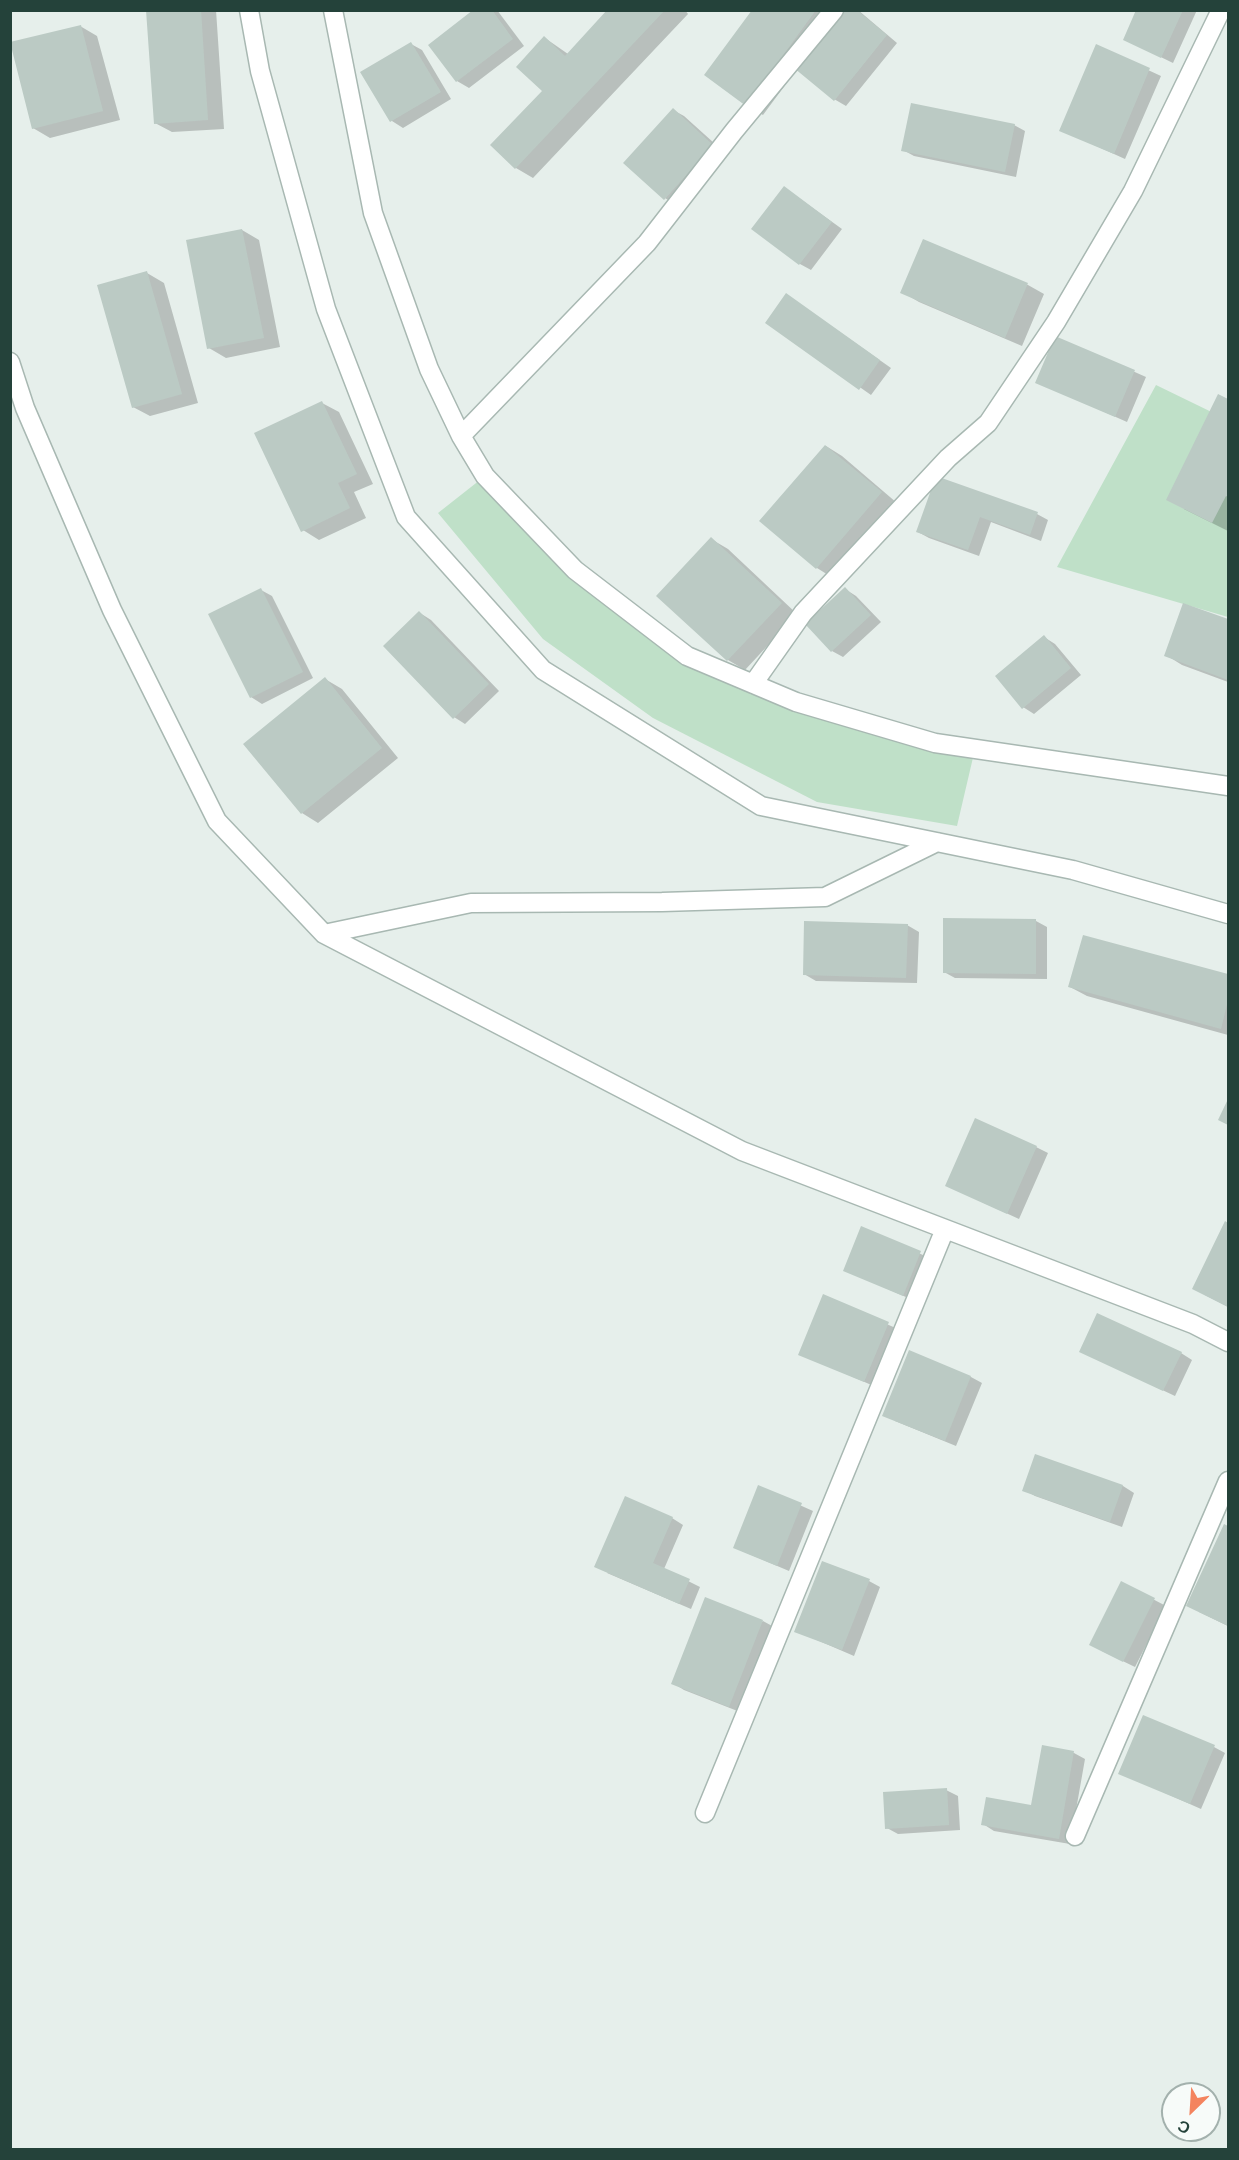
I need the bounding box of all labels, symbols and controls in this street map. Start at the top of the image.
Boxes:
north arrow [1161,2082,1221,2142]
text: С [1175,2117,1193,2137]

